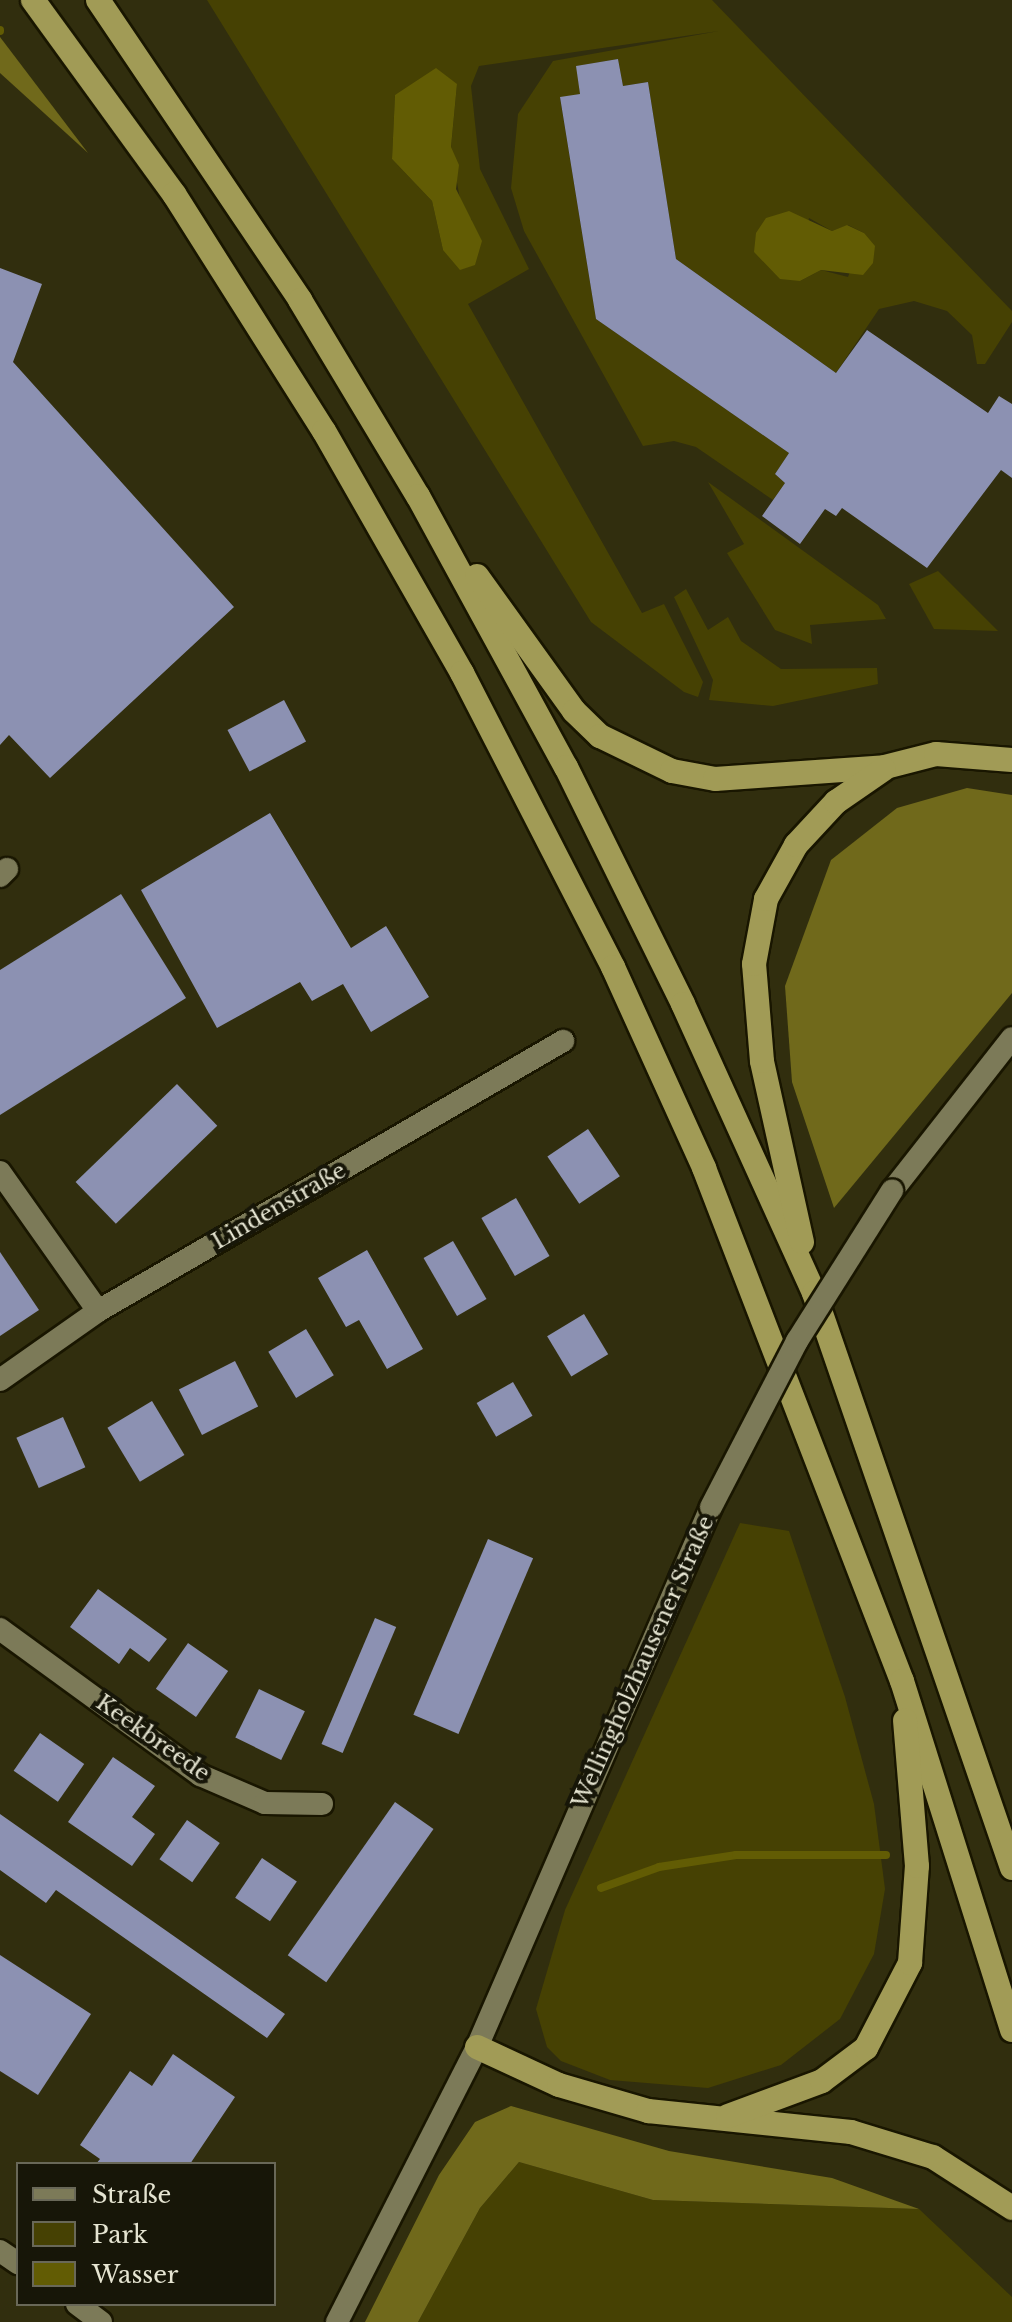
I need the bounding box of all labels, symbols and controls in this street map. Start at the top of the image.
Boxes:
street label: Lindenstraße [207,1157,351,1255]
street label: Wellingholzhausener Straße [566,1511,720,1813]
street label: Keekbreede [91,1689,215,1787]
legend [16,2162,276,2306]
text: Straße [92,2180,171,2209]
text: Park [92,2220,148,2249]
text: Wasser [92,2260,178,2289]

